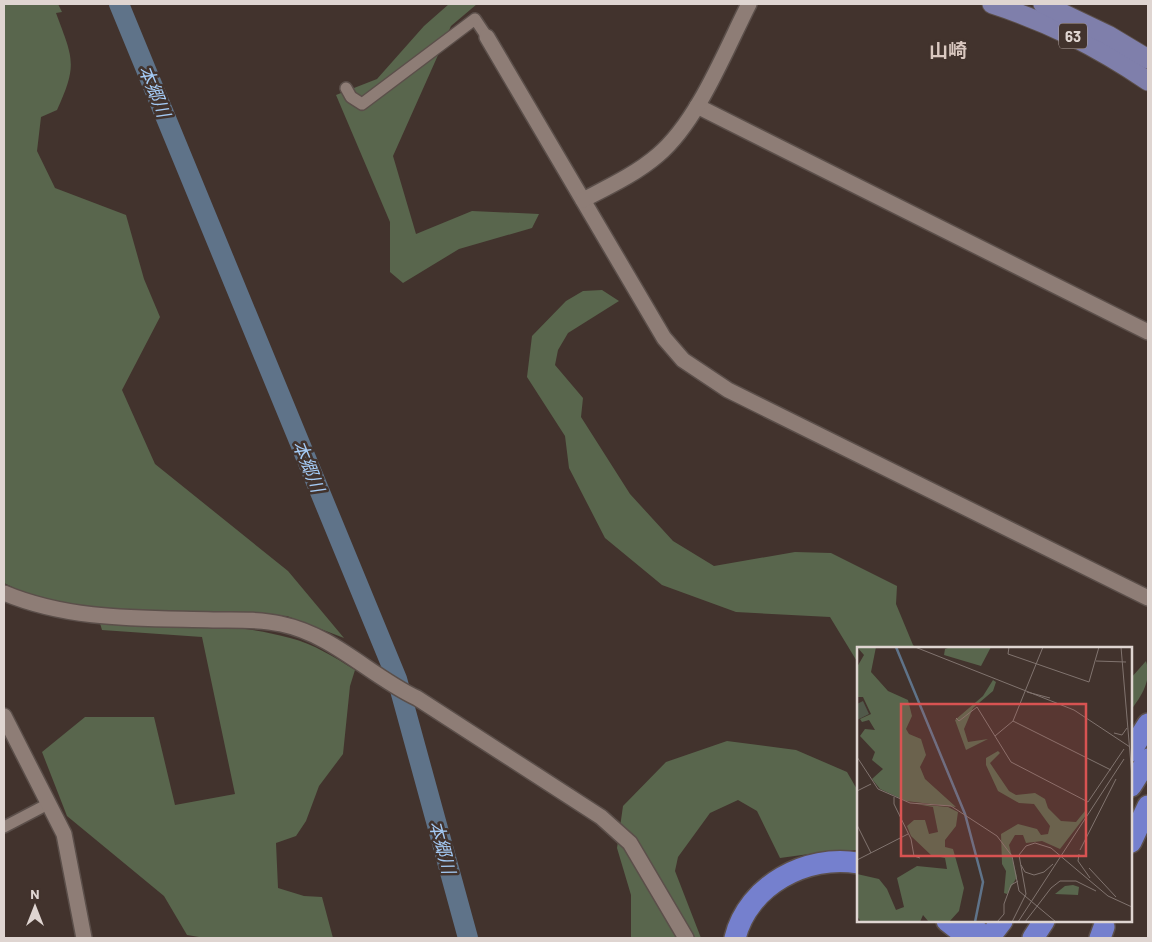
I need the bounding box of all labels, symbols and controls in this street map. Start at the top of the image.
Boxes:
road number: 63 [1059,24,1087,48]
district label: 山崎 [929,38,967,61]
water label: 本郷川 [135,62,176,122]
water label: 本郷川 [289,437,330,497]
inset map [857,647,1132,922]
water label: 本郷川 [425,818,461,878]
north arrow [10,882,60,932]
text: N [30,885,40,902]

